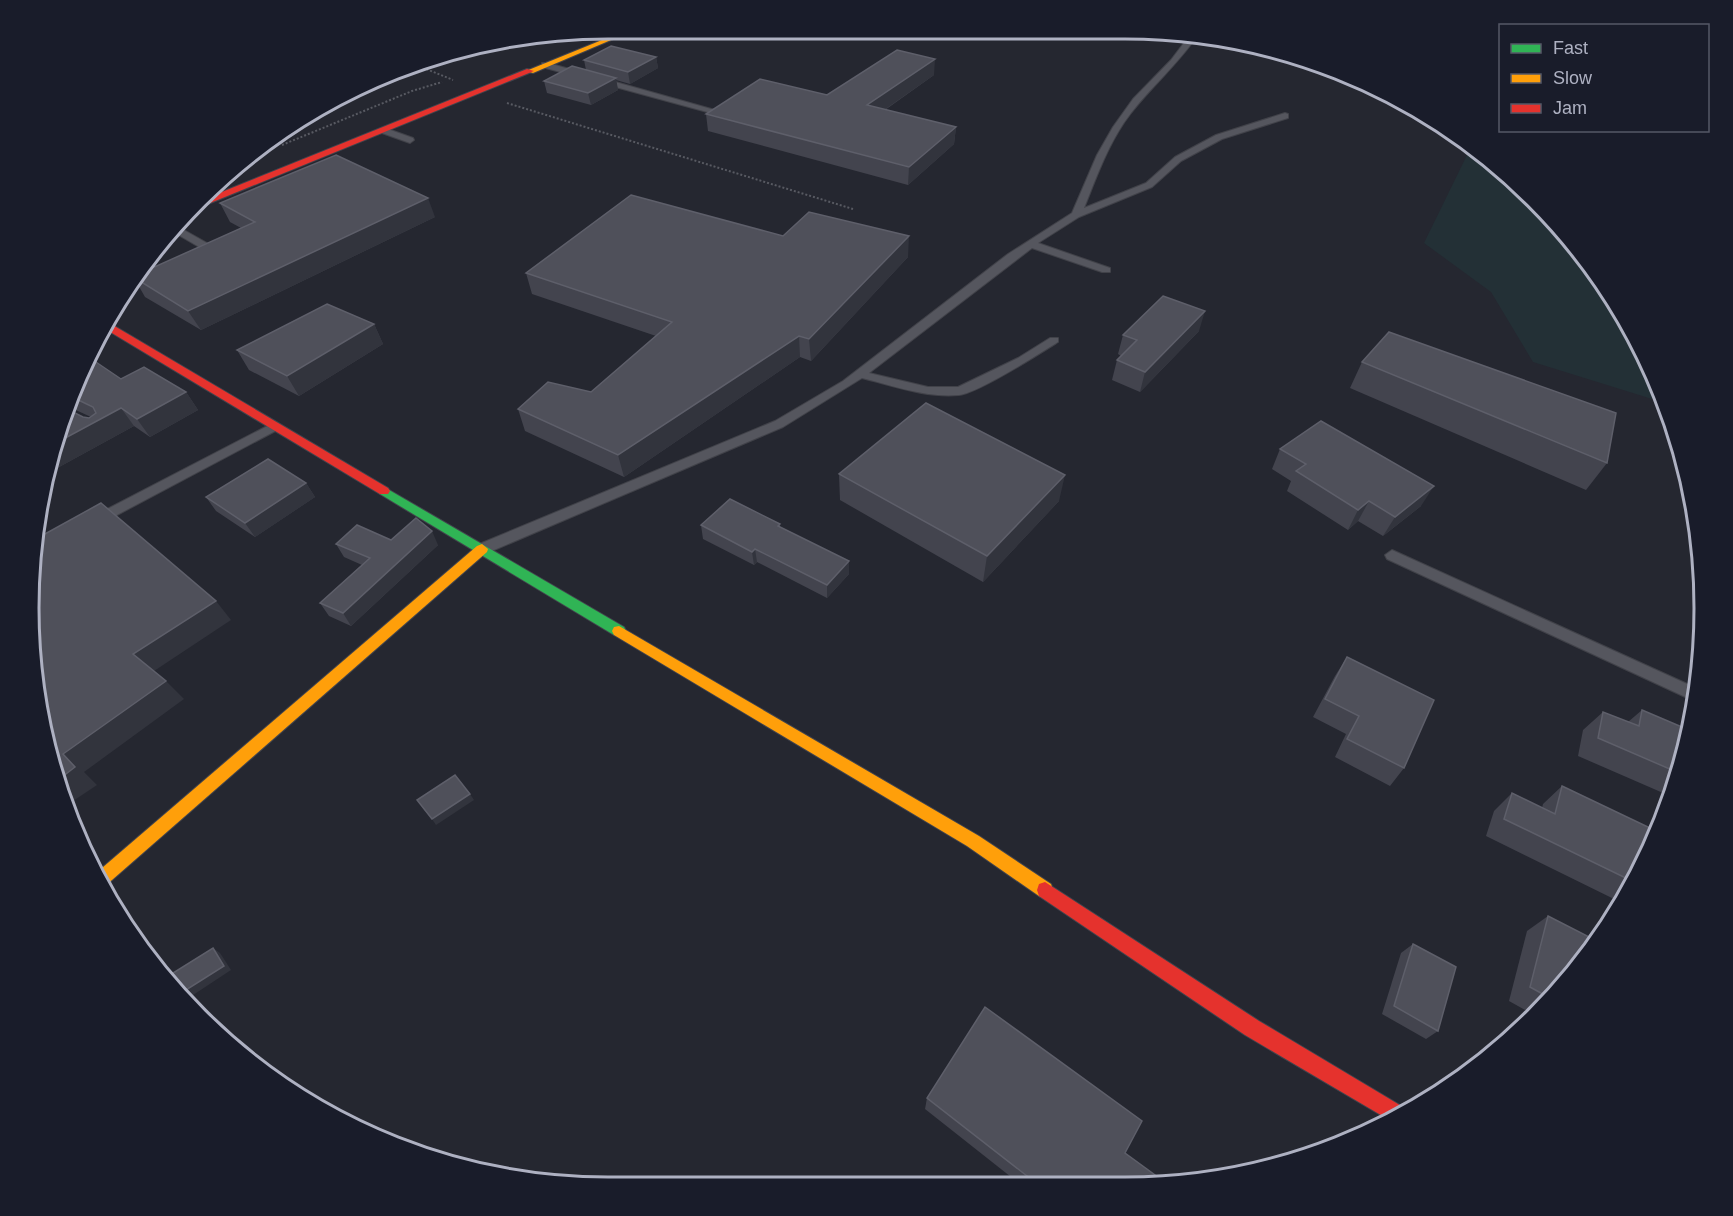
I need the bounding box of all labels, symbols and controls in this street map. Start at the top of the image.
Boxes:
legend [1499,24,1709,132]
text: Fast [1553,38,1588,58]
text: Slow [1553,68,1593,88]
text: Jam [1553,98,1587,118]

